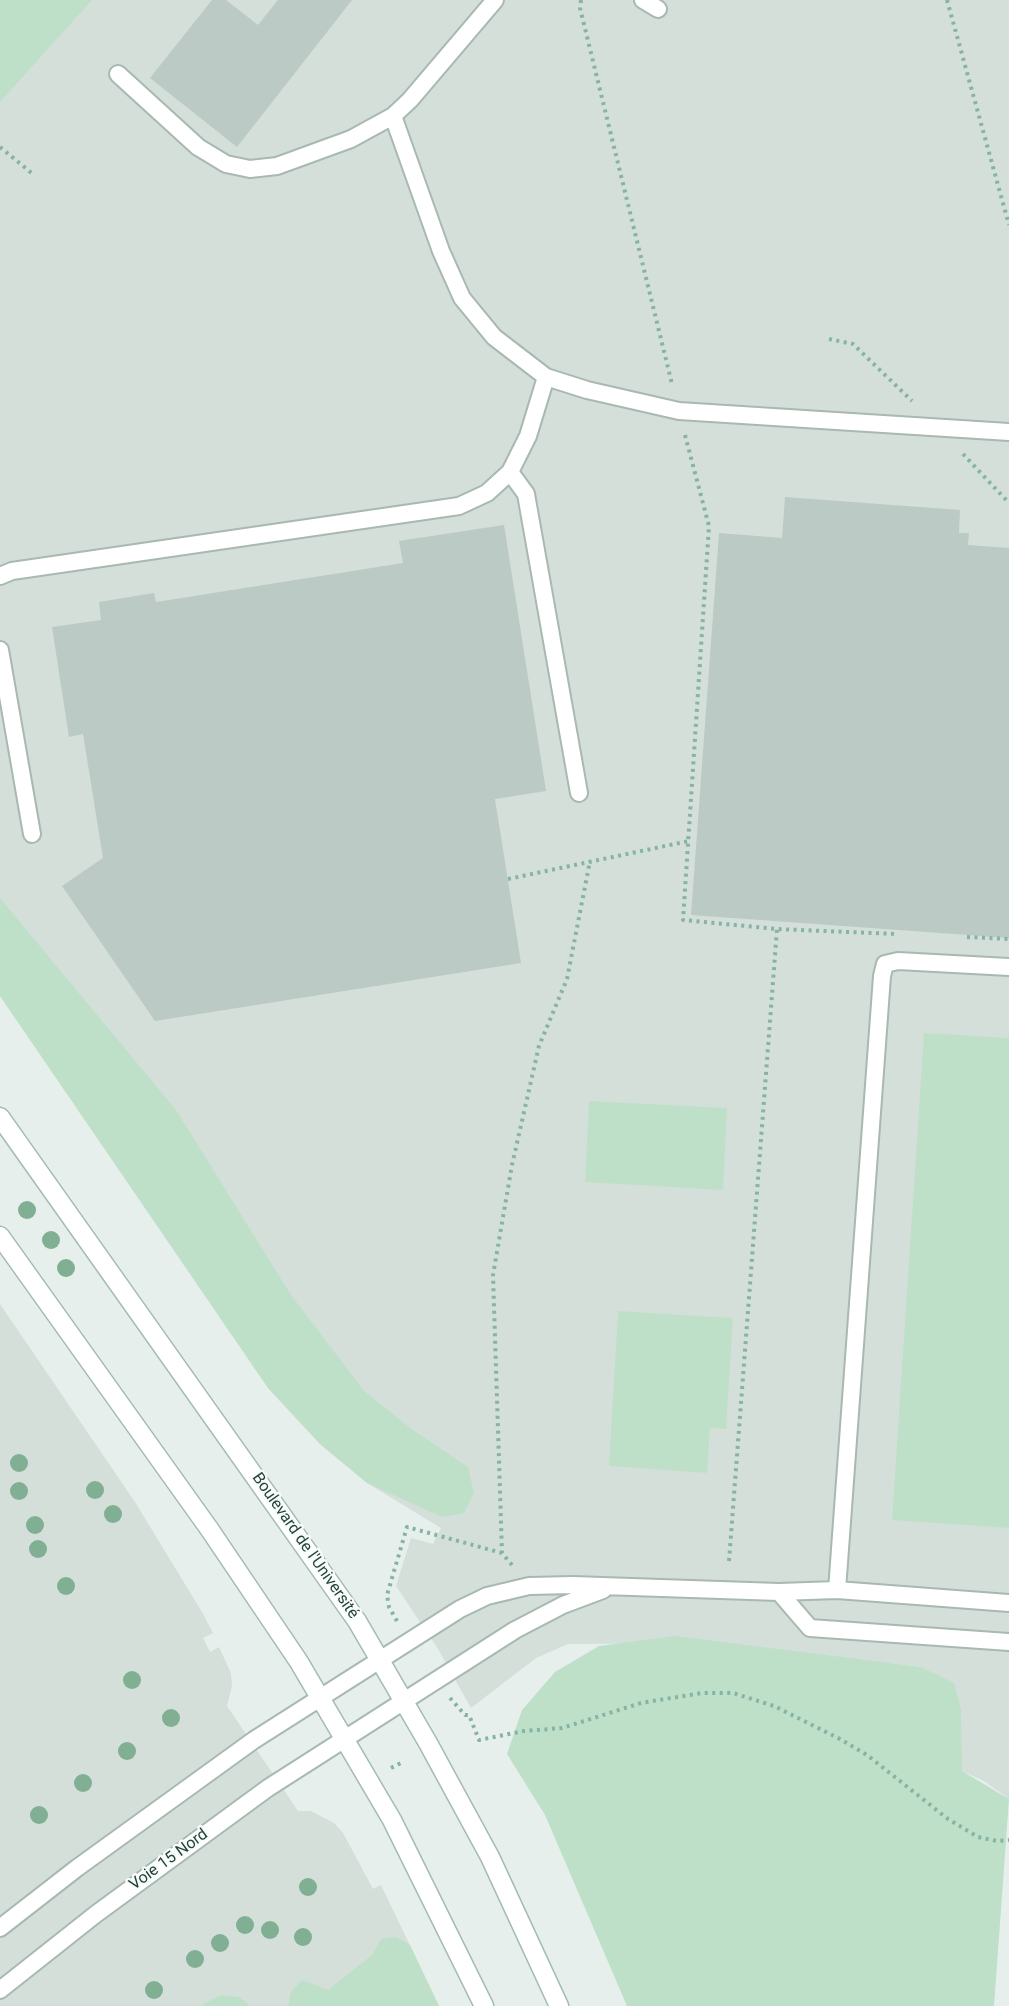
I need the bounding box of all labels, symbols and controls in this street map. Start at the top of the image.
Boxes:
street label: Boulevard de l'Université [247,1469,363,1623]
street label: Voie 15 Nord [126,1825,212,1895]

